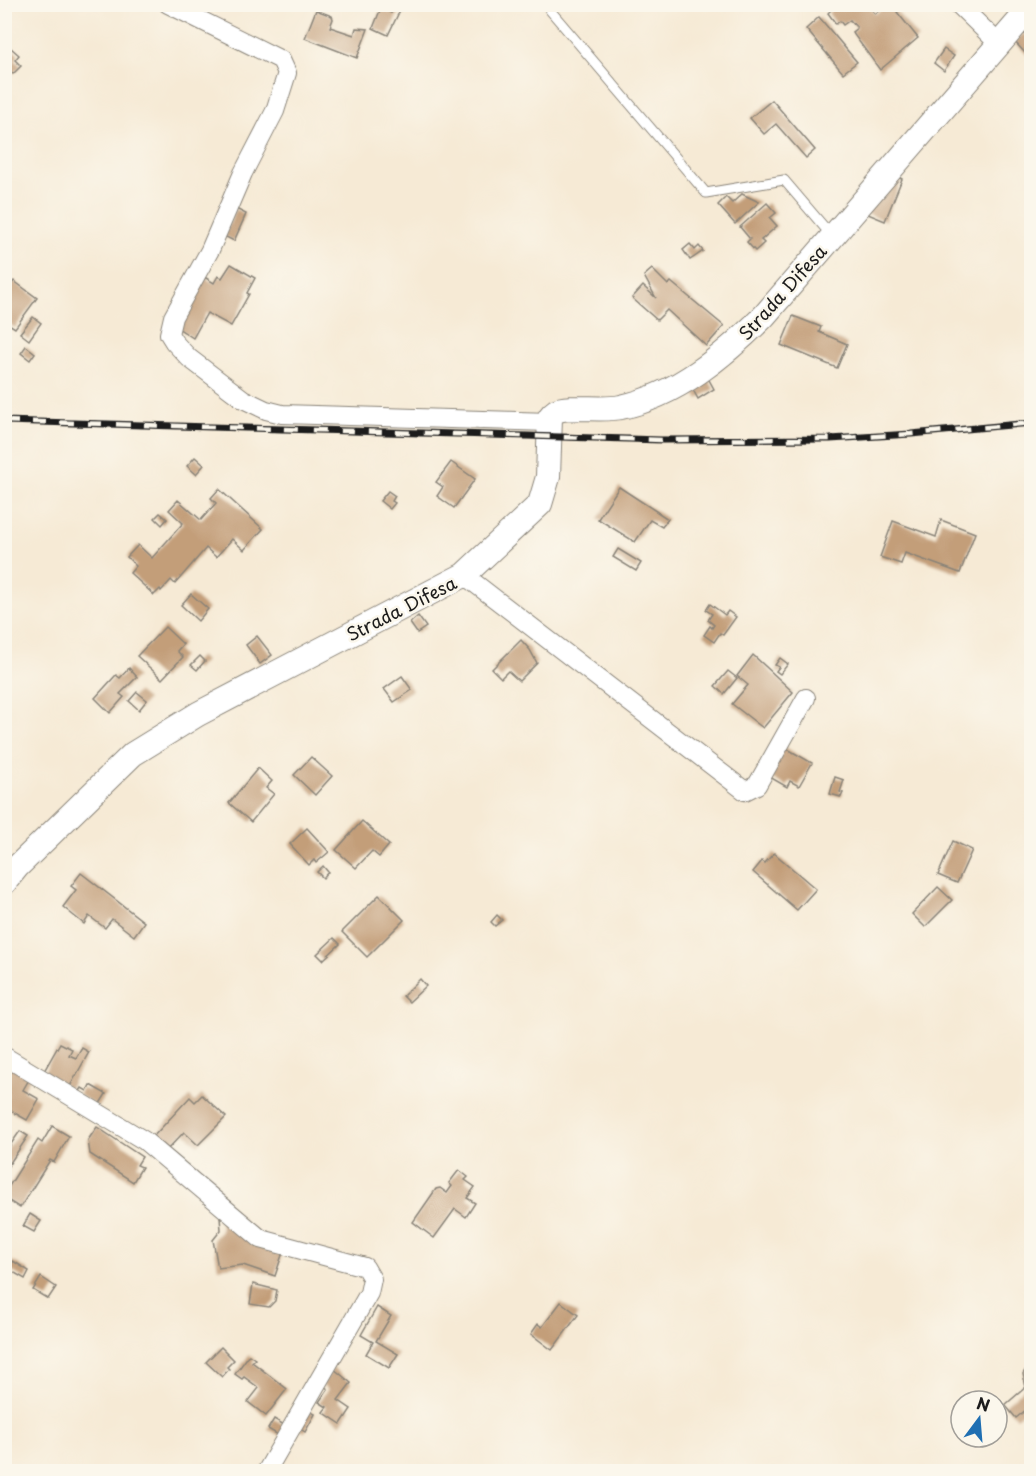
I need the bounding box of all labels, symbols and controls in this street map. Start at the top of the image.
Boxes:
street label: Strada Difesa [732,238,833,346]
street label: Strada Difesa [341,568,462,647]
north arrow [949,1389,1009,1449]
text: N [974,1390,993,1417]

